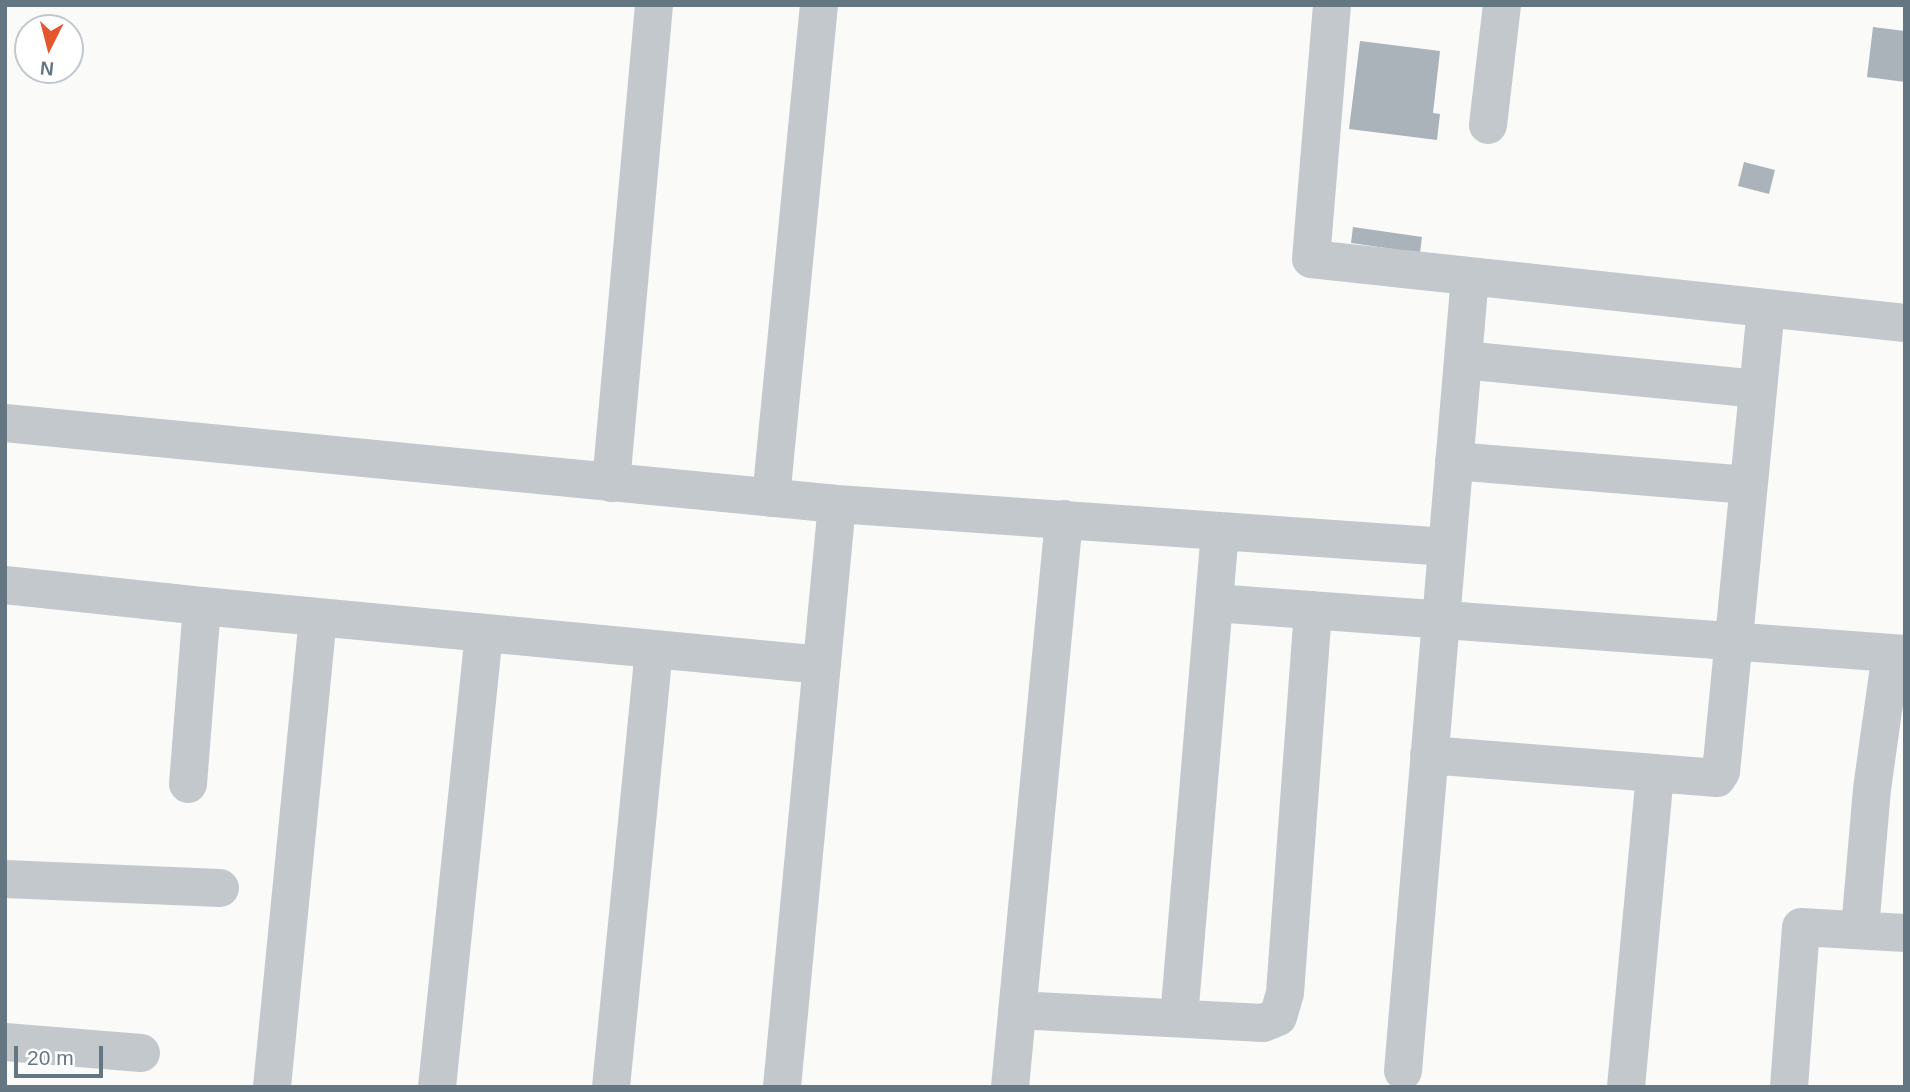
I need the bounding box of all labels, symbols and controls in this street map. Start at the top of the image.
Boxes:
north arrow [14,14,84,84]
text: N [39,57,55,80]
scale bar [18,1032,107,1076]
text: 20 m [27,1046,74,1069]

